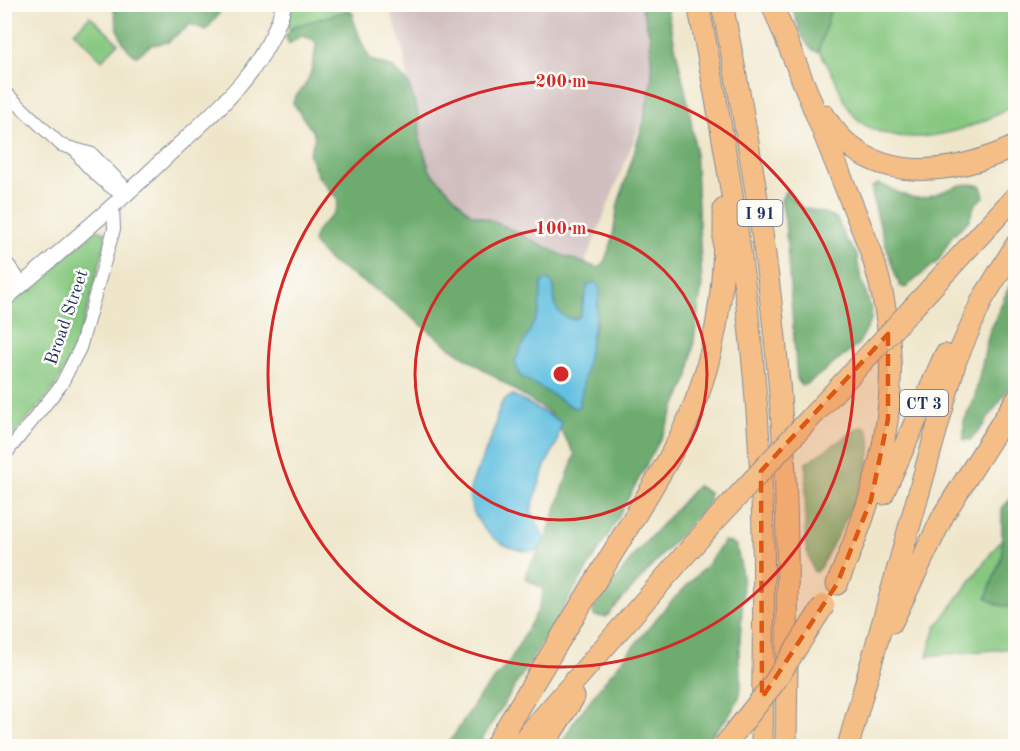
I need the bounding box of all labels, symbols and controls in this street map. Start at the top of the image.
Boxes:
text: 200 m [536,73,586,91]
road number: I 91 [738,200,783,226]
text: 100 m [536,220,586,238]
street label: Broad Street [42,267,92,367]
centre of rings [551,364,571,384]
road number: CT 3 [900,390,948,416]

